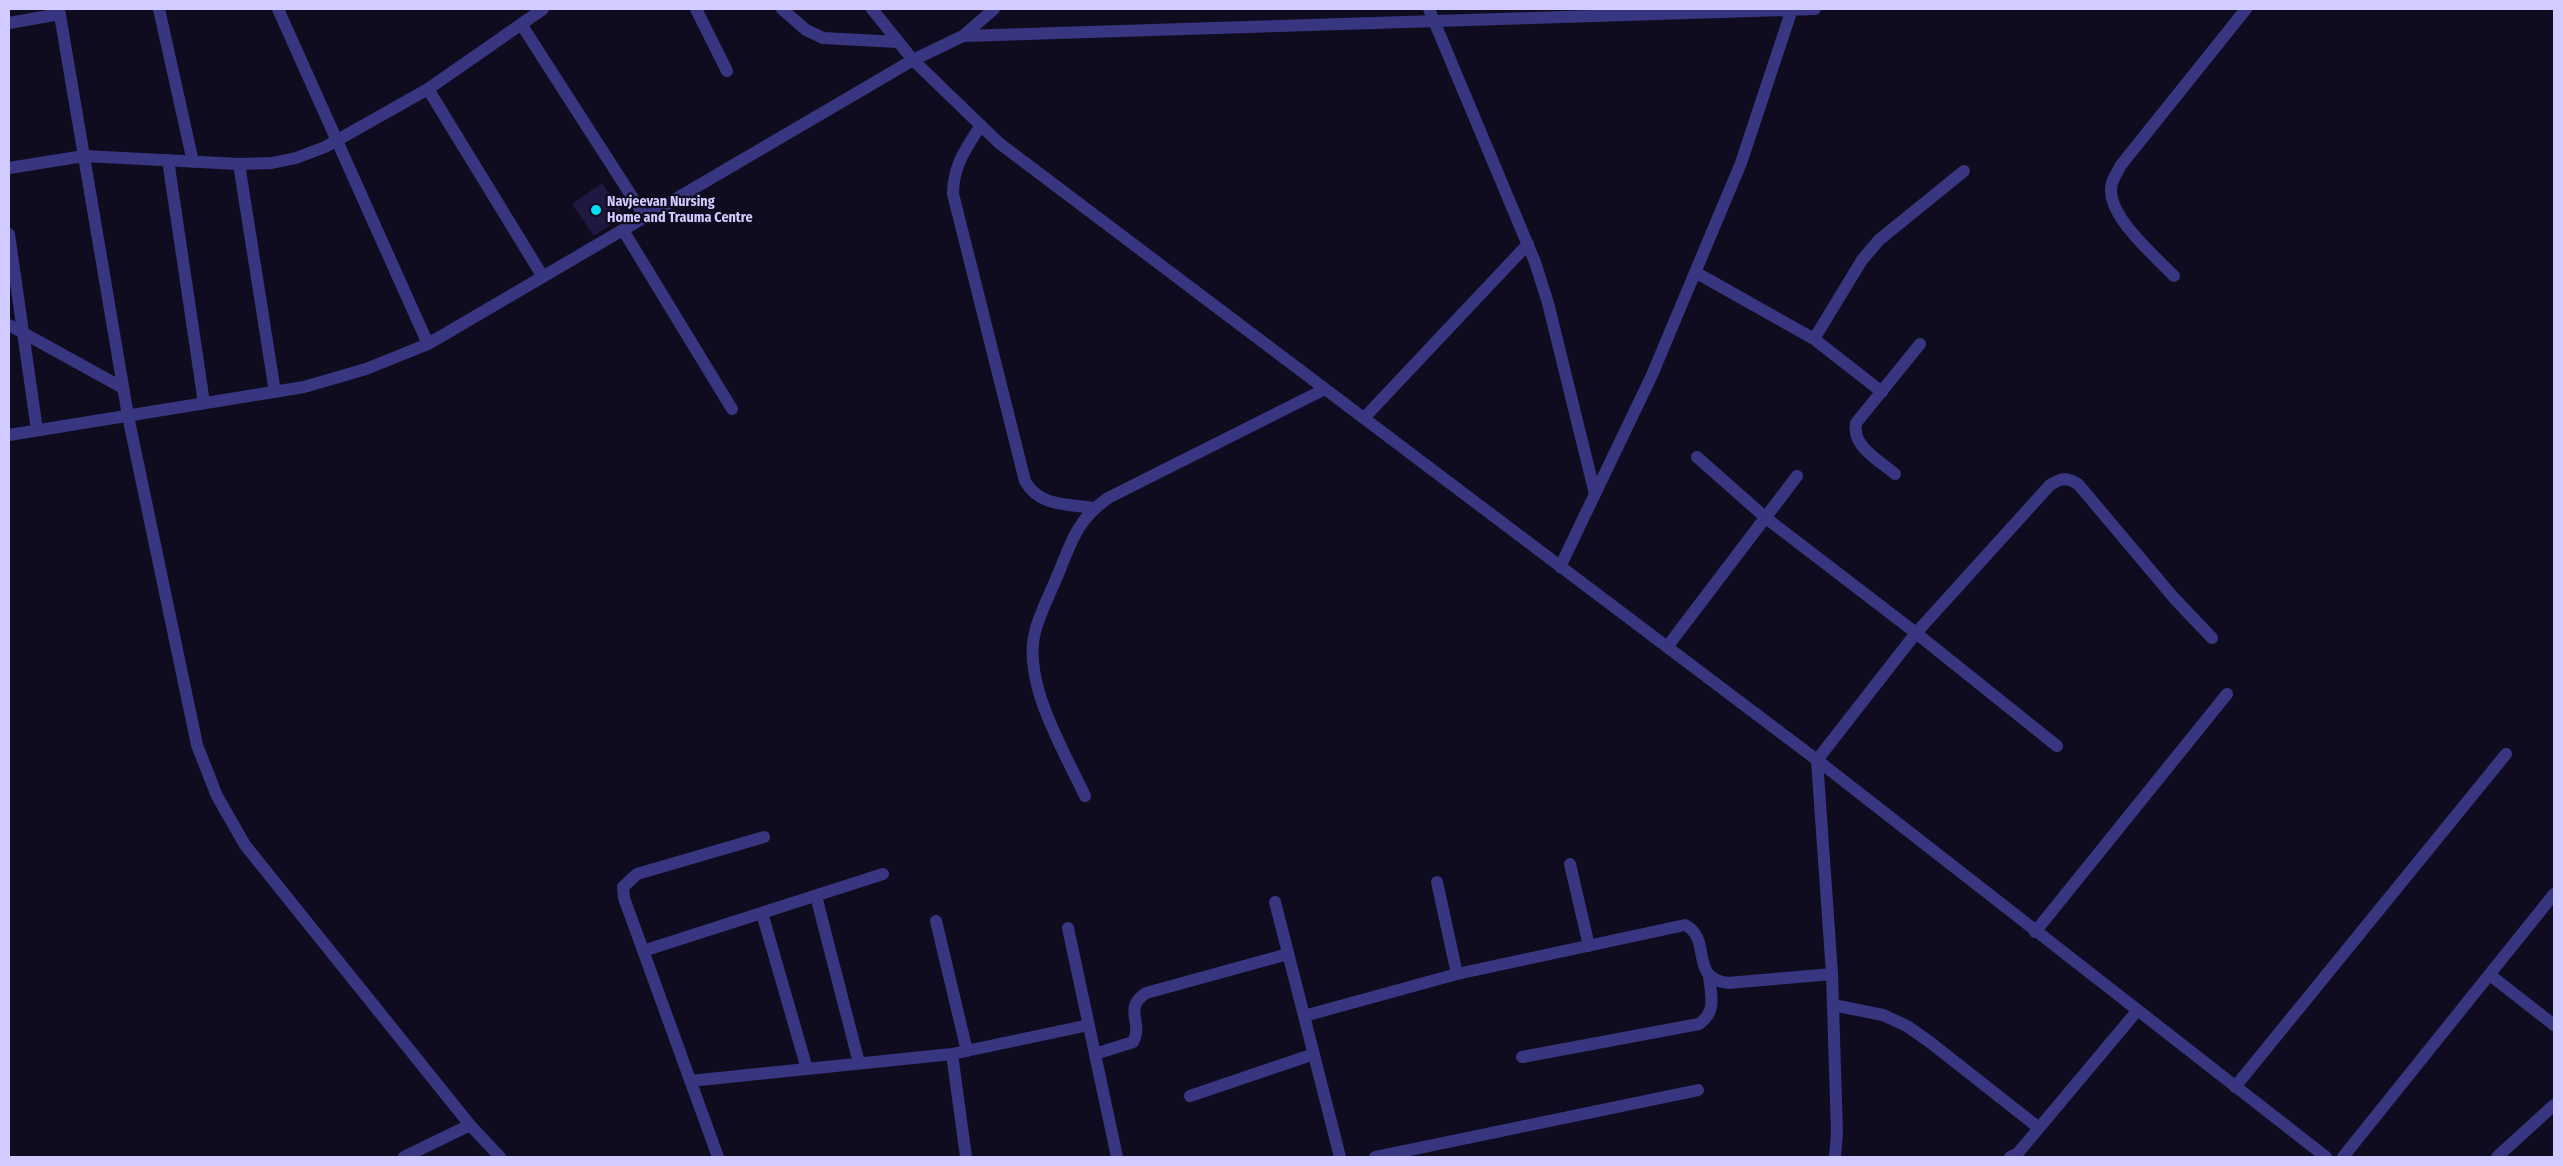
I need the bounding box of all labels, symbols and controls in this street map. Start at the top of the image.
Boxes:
place label: Navjeevan Nursing Home and Trauma Centre [607,194,753,226]
marker: Navjeevan Nursing Home and Trauma Centre [589,203,603,217]

